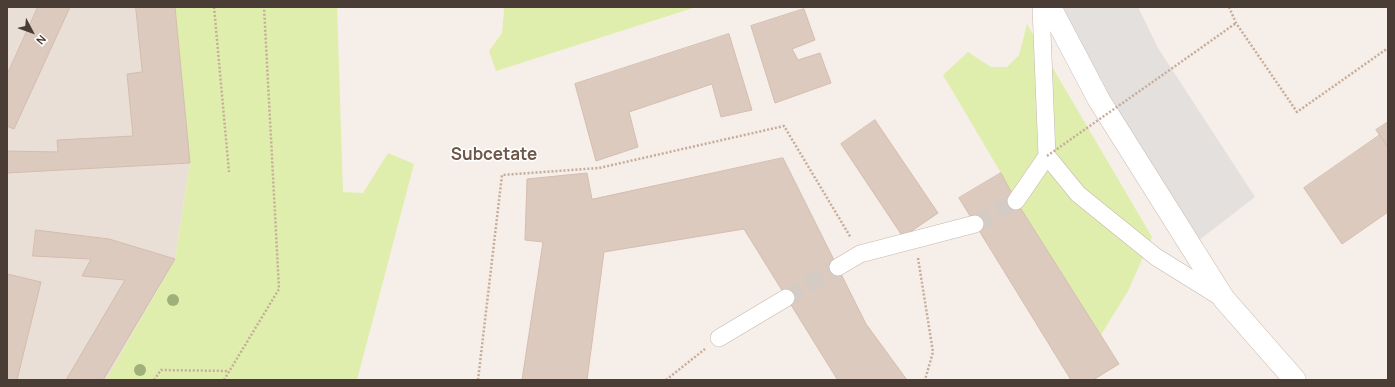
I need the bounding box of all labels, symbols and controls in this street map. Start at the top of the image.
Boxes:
north arrow [12,12,52,52]
text: N [33,32,50,48]
district label: Subcetate [451,145,537,165]

